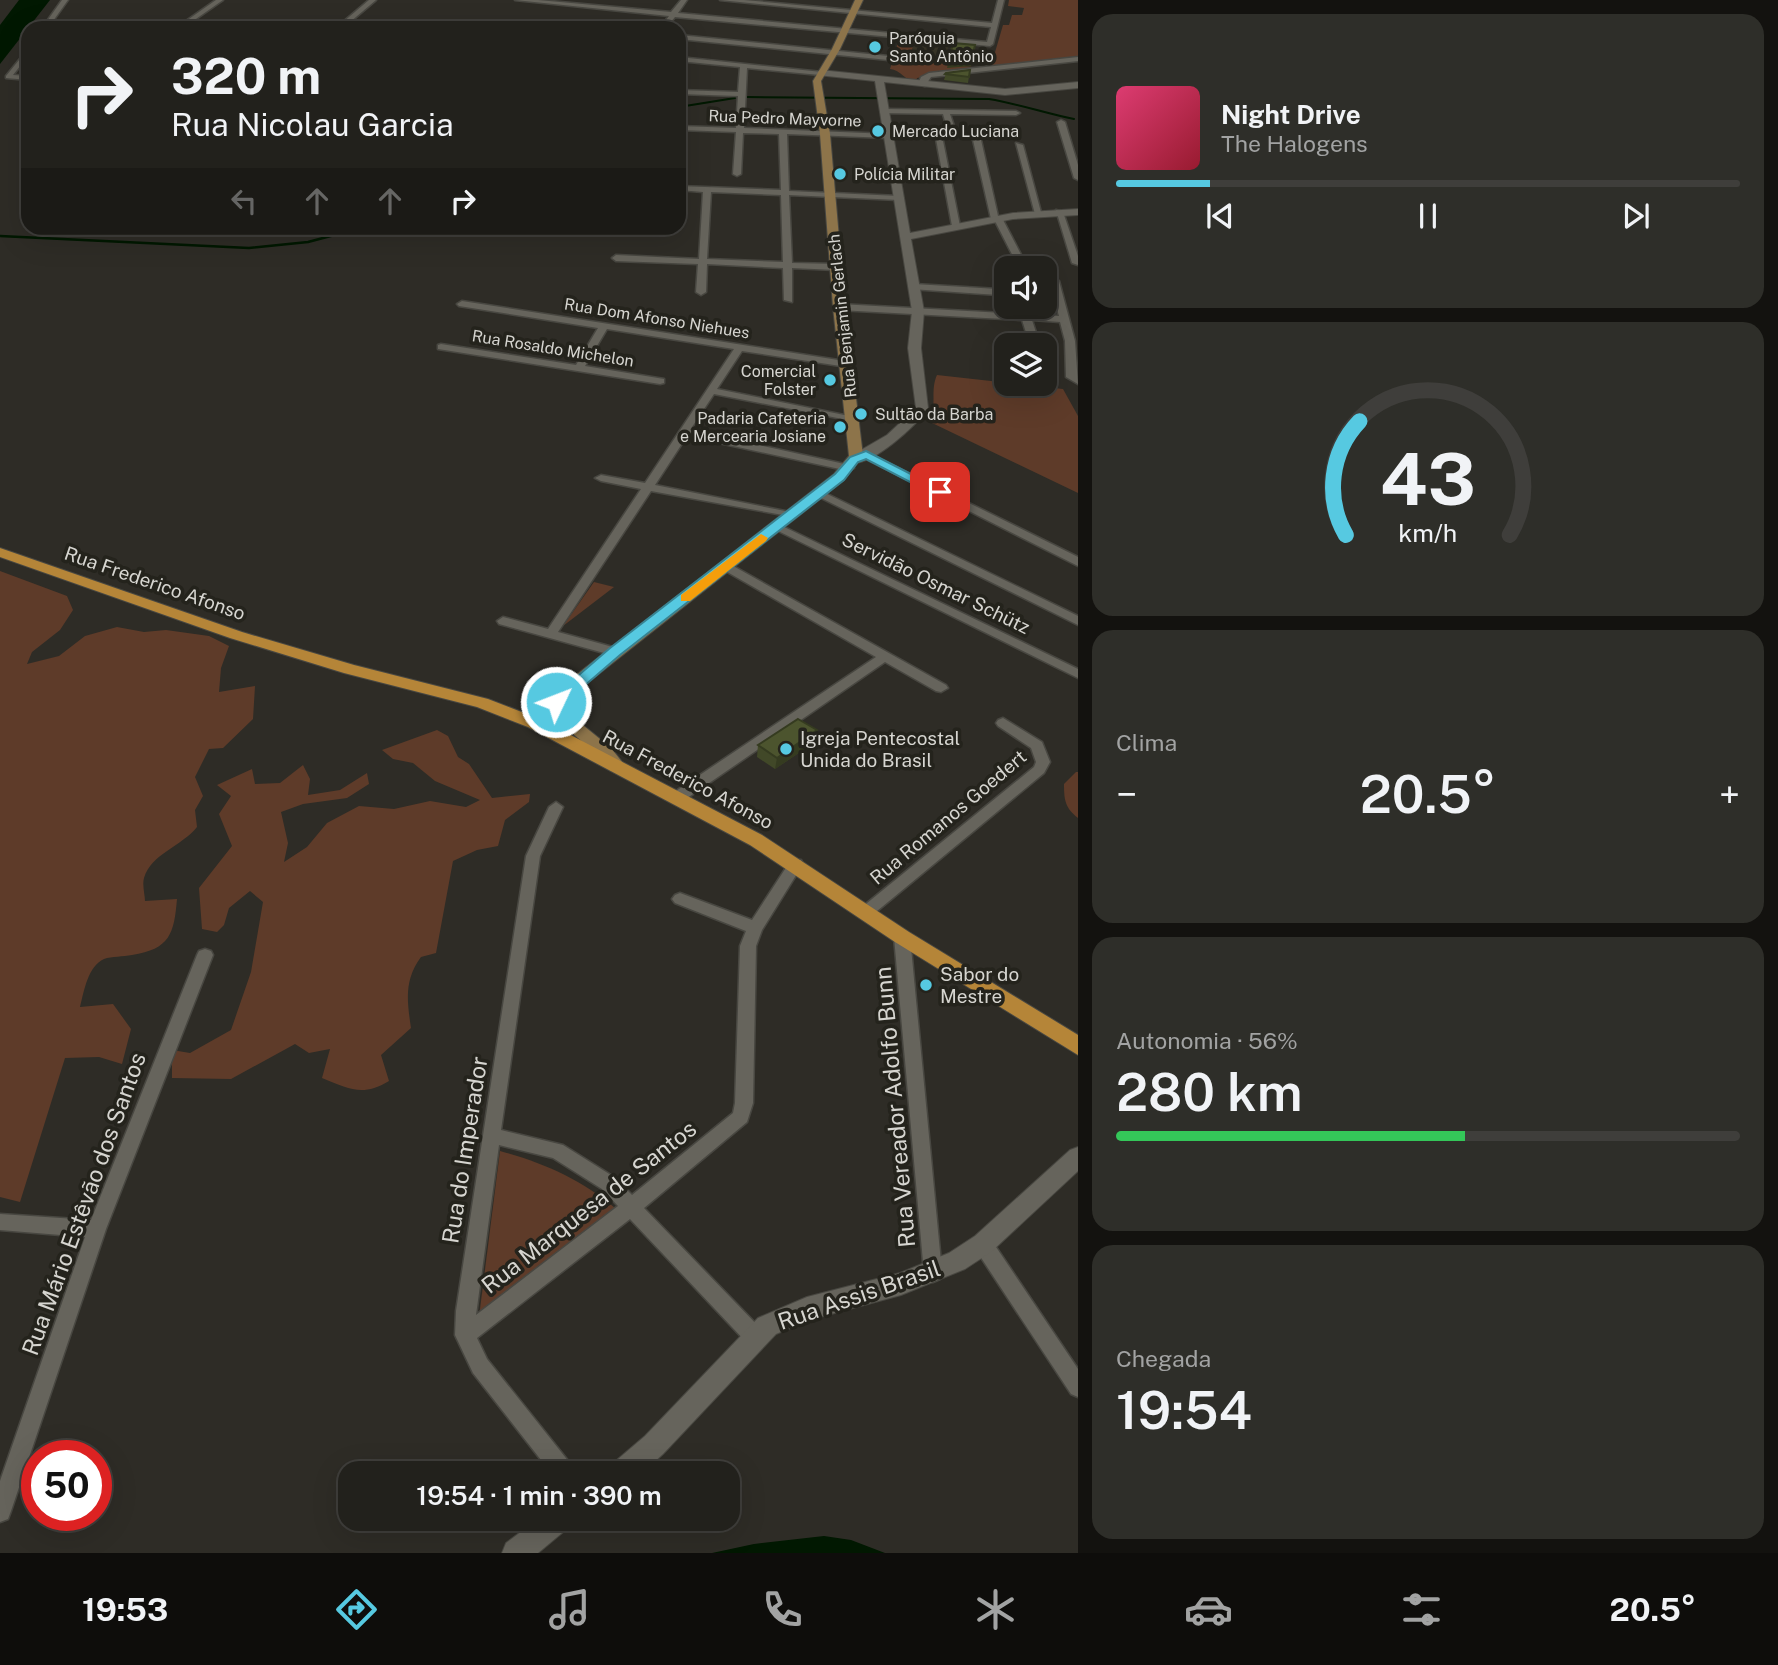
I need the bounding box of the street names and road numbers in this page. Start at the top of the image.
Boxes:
street label: Rua Pedro Mayvorne [708,106,862,131]
street label: Rua Benjamin Gerlach [824,233,861,399]
street label: Rua Dom Afonso Niehues [563,294,751,343]
street label: Rua Rosaldo Michelon [471,326,635,371]
street label: Servidão Osmar Schütz [838,528,1034,638]
street label: Rua Frederico Afonso [62,542,248,624]
street label: Rua Frederico Afonso [599,725,777,833]
street label: Rua Romanos Goedert [865,745,1031,889]
street label: Rua Vereador Adolfo Bunn [869,966,920,1249]
street label: Rua Mário Estêvão dos Santos [16,1049,151,1359]
street label: Rua do Imperador [436,1054,493,1245]
street label: Rua Marquesa de Santos [476,1114,701,1299]
street label: Rua Assis Brasil [774,1254,944,1335]

